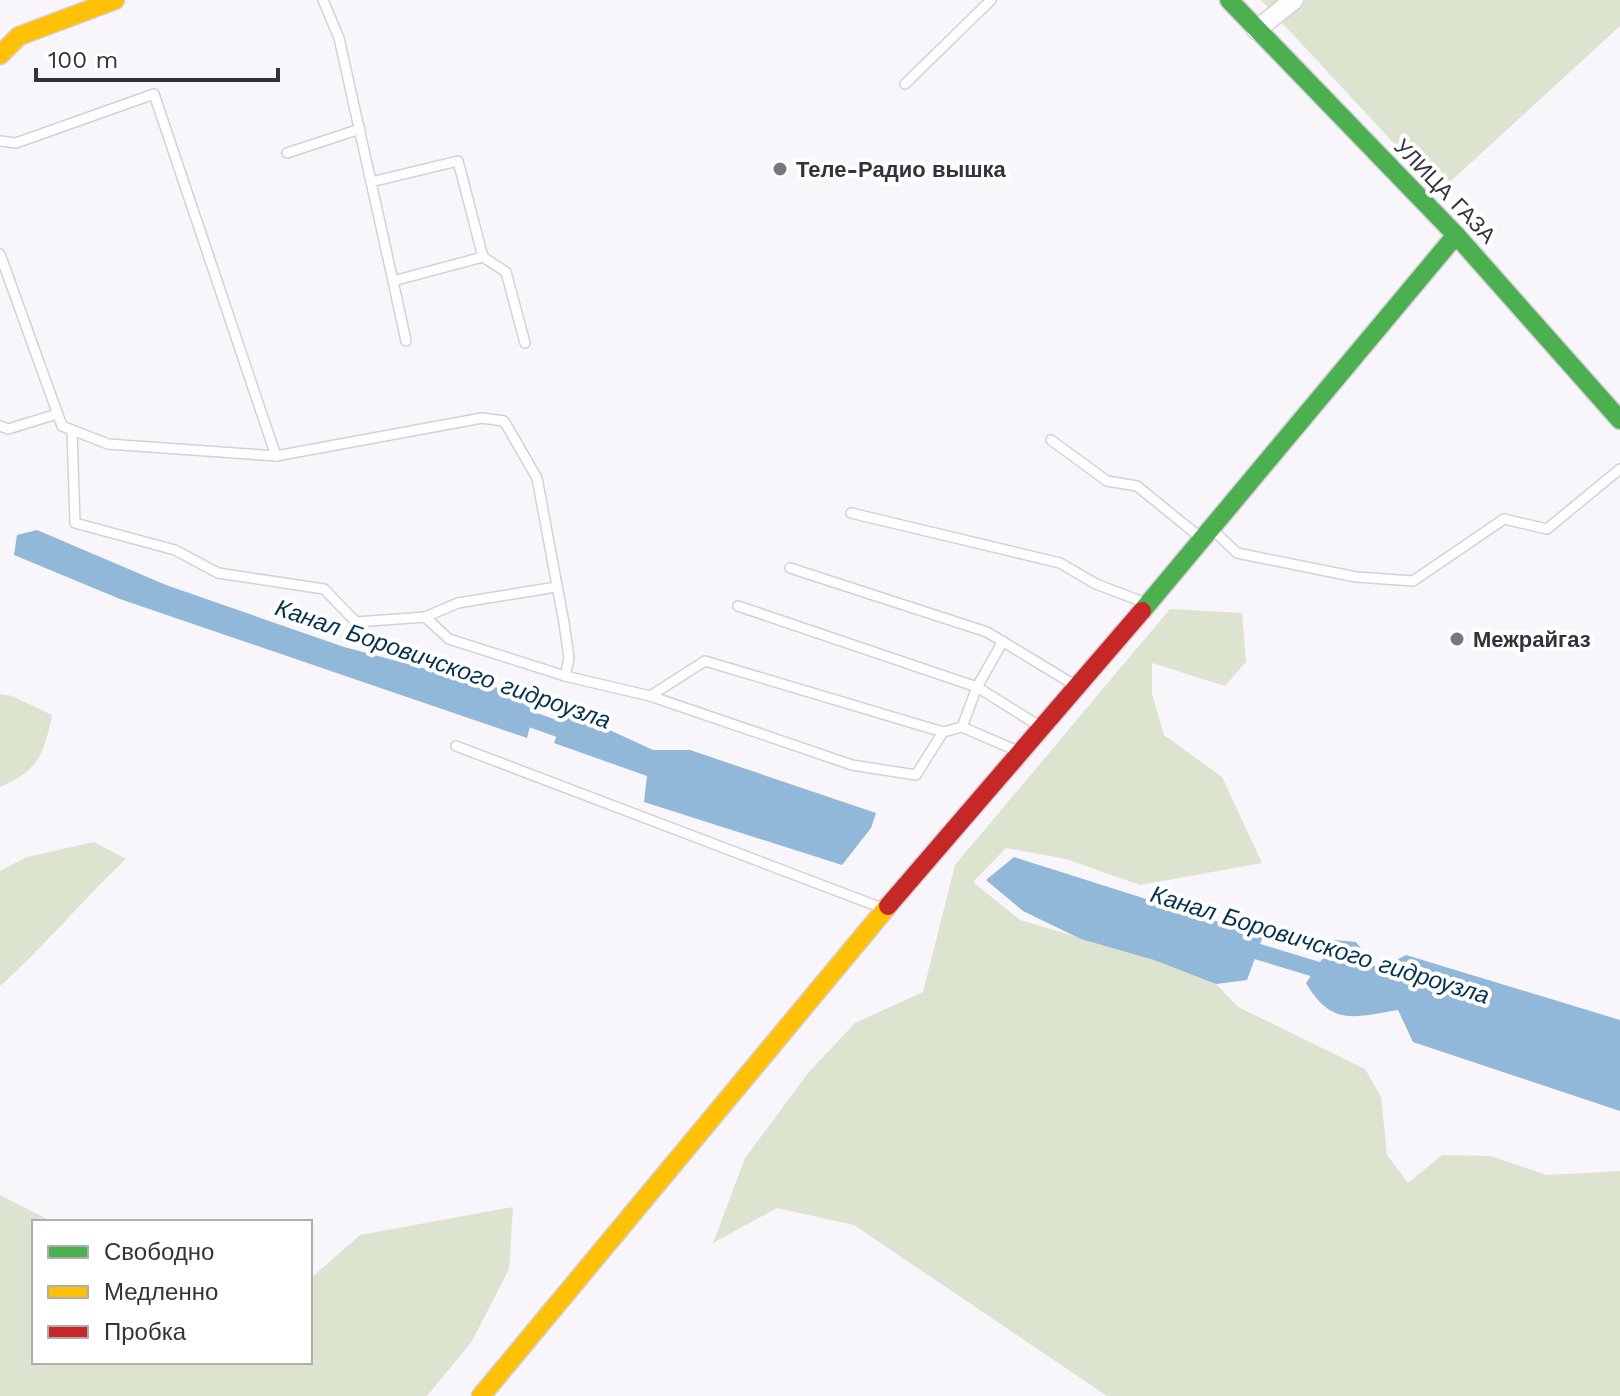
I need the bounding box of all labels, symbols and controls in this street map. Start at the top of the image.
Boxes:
scale bar [36,32,278,82]
text: 100 m [48,46,118,74]
street label: УЛИЦА ГАЗА [1389,134,1501,248]
place label: Теле-Радио вышка [796,157,1007,182]
marker: Теле-Радио вышка [771,160,789,178]
water label: Канал Боровичского гидроузла [272,593,614,735]
place label: Межрайгаз [1473,627,1591,652]
marker: Межрайгаз [1448,630,1466,648]
water label: Канал Боровичского гидроузла [1147,880,1493,1010]
legend [32,1220,312,1364]
text: Свободно [104,1238,214,1266]
text: Медленно [104,1278,218,1306]
text: Пробка [104,1318,187,1346]

